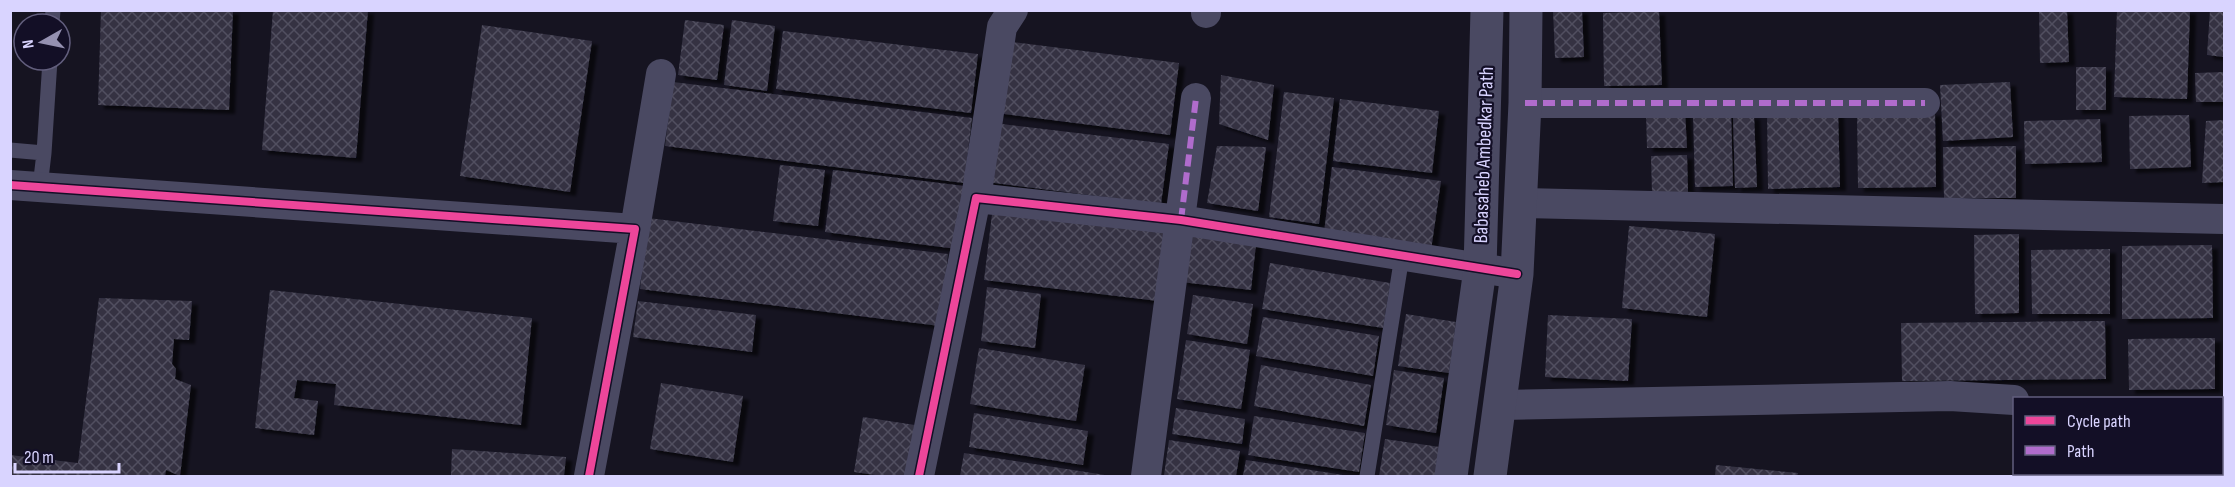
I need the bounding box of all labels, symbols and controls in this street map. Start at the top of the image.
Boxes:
north arrow [12,12,72,72]
text: N [19,38,39,50]
street label: Babasaheb Ambedkar Path [1469,66,1499,244]
legend [2013,397,2223,475]
text: Cycle path [2067,411,2131,432]
scale bar [15,436,118,474]
text: Path [2067,441,2095,462]
text: 20 m [24,447,54,468]

